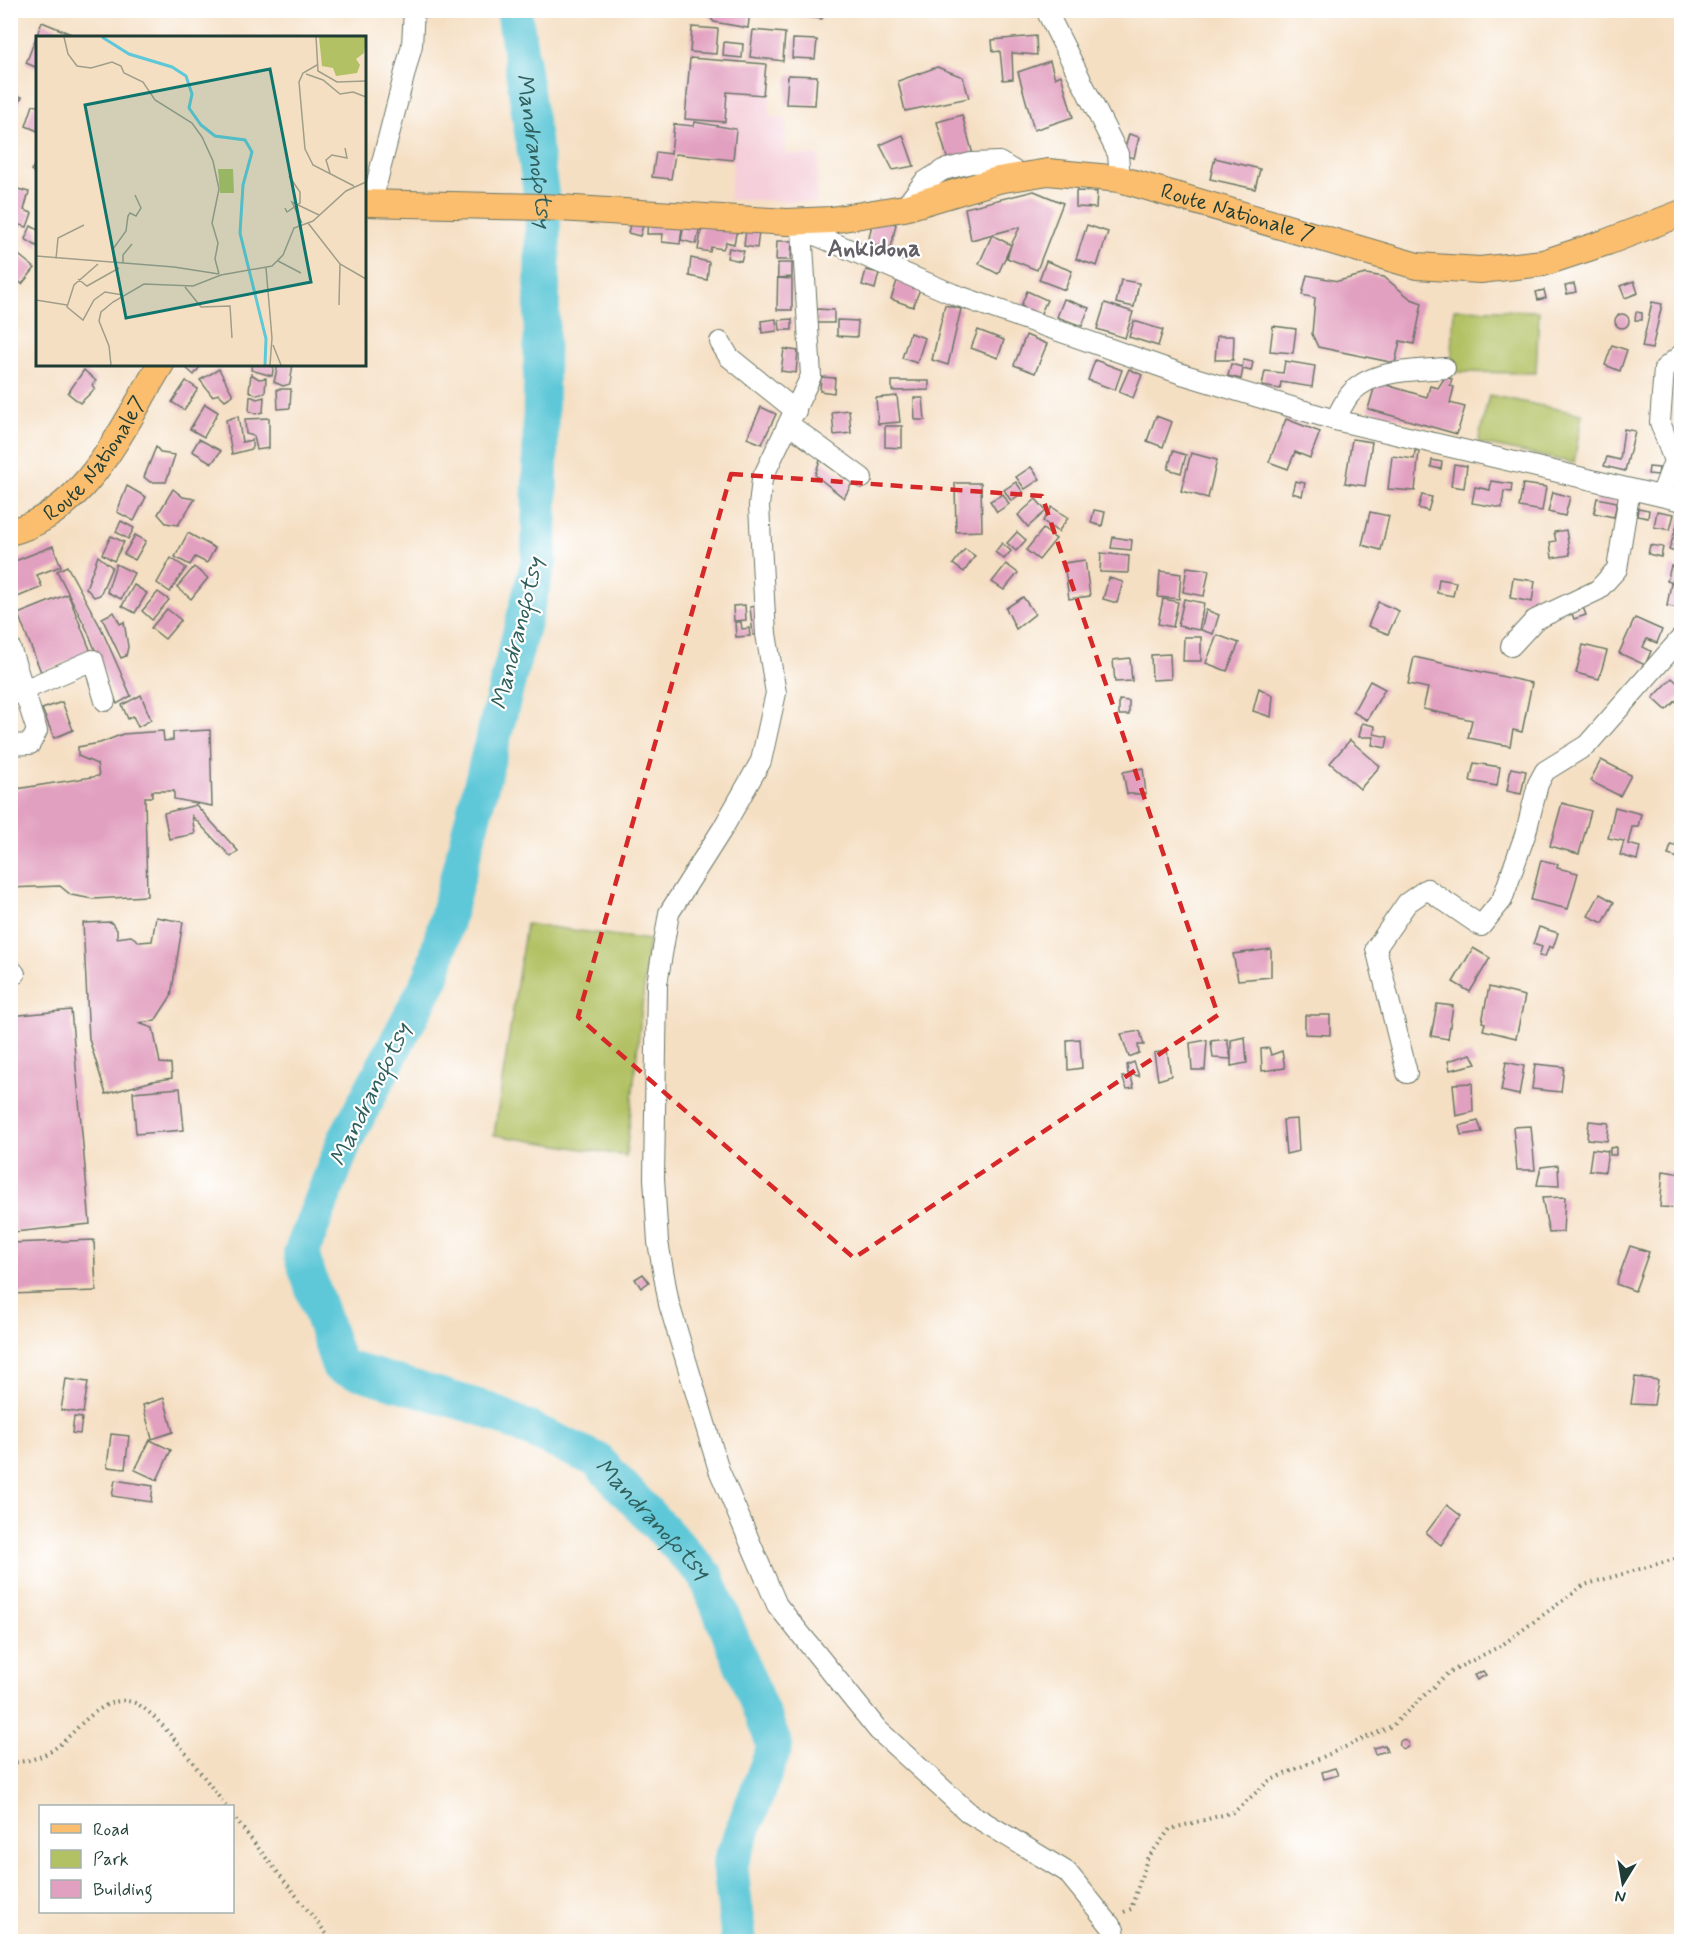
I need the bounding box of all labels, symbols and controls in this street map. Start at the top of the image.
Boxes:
inset map [36,36,366,366]
water label: Mandranofotsy [508,71,559,230]
street label: Route Nationale 7 [1157,178,1318,249]
district label: Ankidona [827,234,921,265]
street label: Route Nationale7 [38,391,153,528]
water label: Mandranofotsy [484,553,554,714]
water label: Mandranofotsy [323,1017,422,1173]
water label: Mandranofotsy [588,1452,718,1588]
legend [39,1805,234,1913]
text: Road [93,1818,129,1842]
text: Park [93,1848,129,1872]
north arrow [1593,1853,1653,1913]
text: Building [93,1878,153,1904]
text: N [1613,1885,1628,1908]

